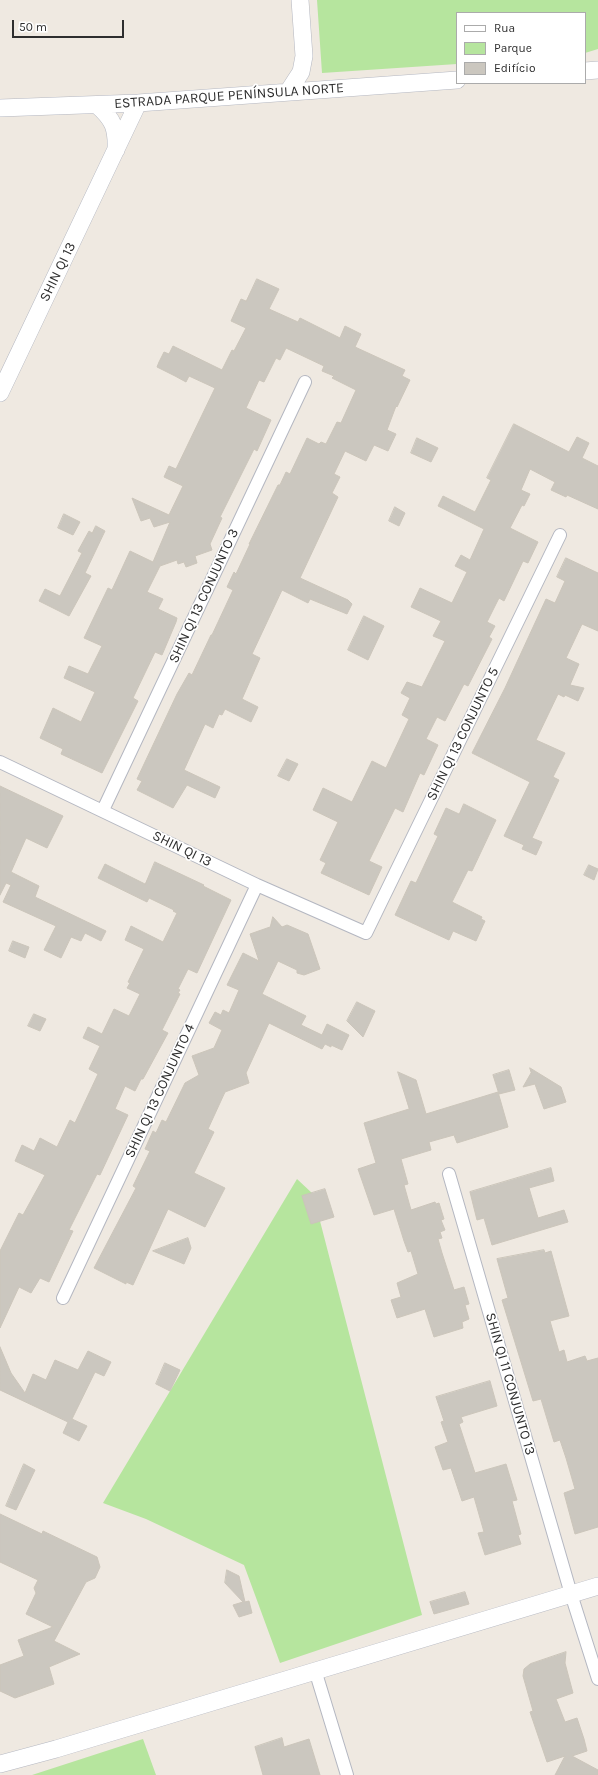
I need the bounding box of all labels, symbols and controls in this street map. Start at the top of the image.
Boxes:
scale bar [14,12,126,38]
legend [456,12,586,84]
text: 50 m [19,20,47,34]
text: Rua [494,21,515,35]
text: Parque [494,41,532,55]
text: Edifício [494,61,535,75]
street label: ESTRADA PARQUE PENÍNSULA NORTE [114,80,344,112]
street label: SHIN QI 13 [36,240,80,304]
street label: SHIN QI 13 CONJUNTO 3 [165,526,243,666]
street label: SHIN QI 13 CONJUNTO 5 [423,665,503,803]
street label: SHIN QI 13 [150,827,214,871]
street label: SHIN QI 13 CONJUNTO 4 [122,1021,198,1161]
street label: SHIN QI 11 CONJUNTO 13 [482,1311,538,1457]

